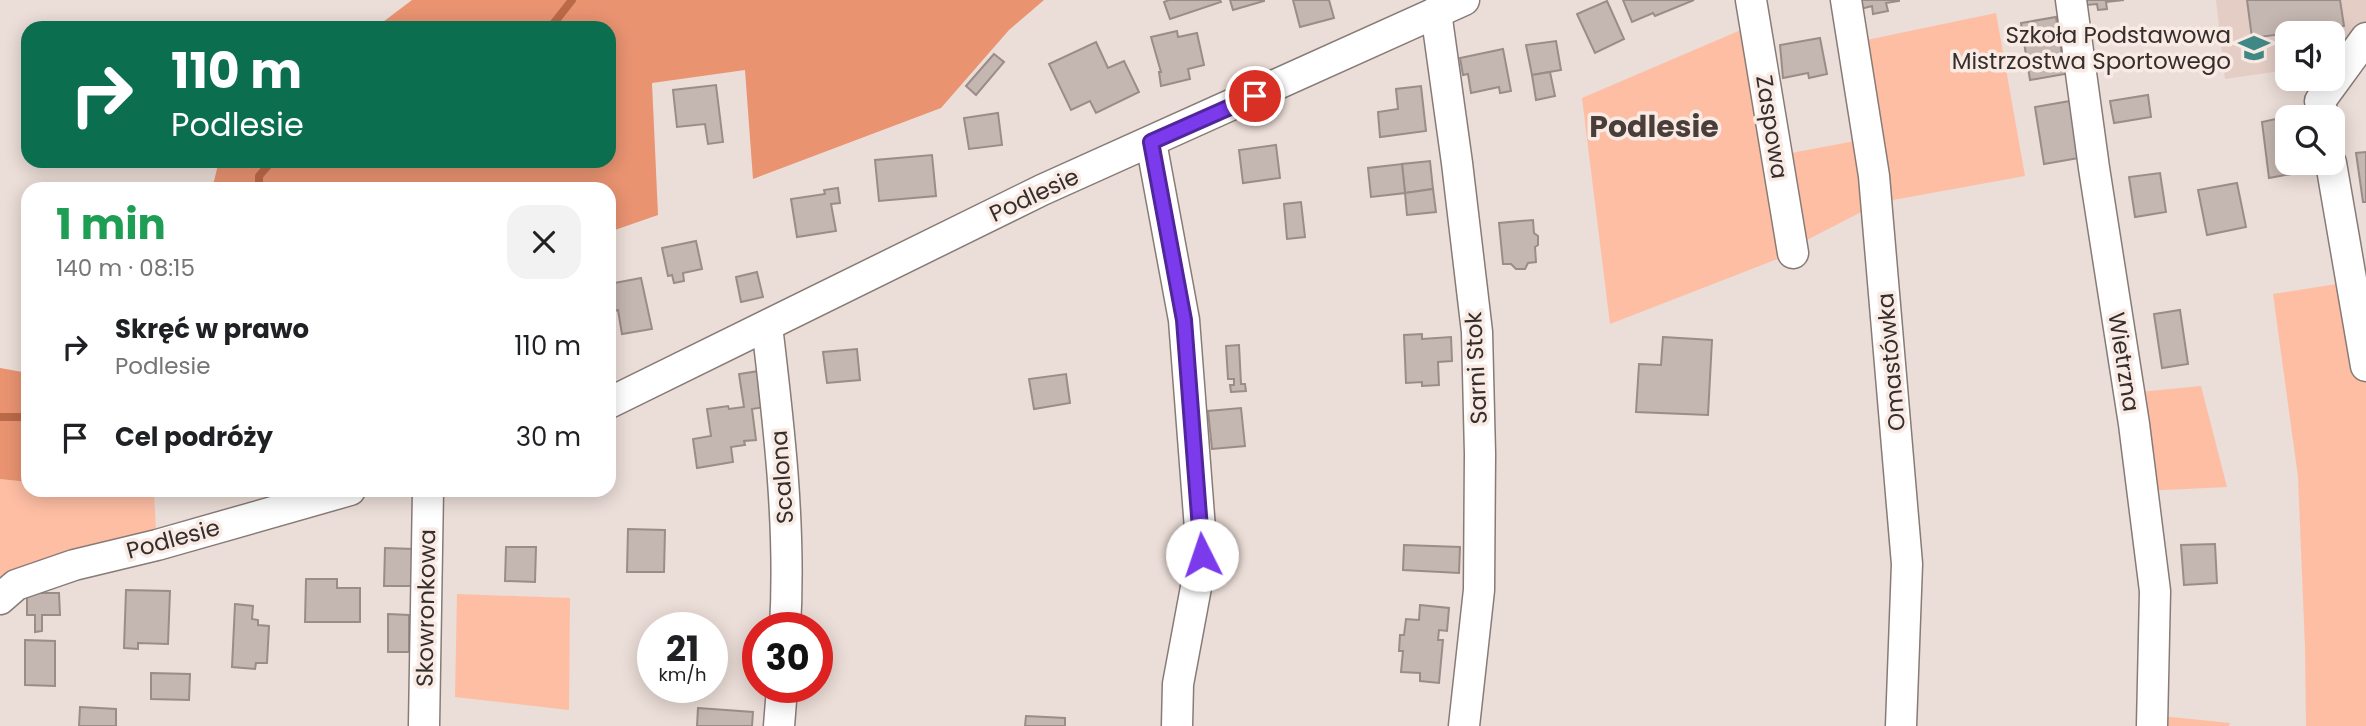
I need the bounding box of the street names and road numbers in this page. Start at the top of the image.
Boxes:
street label: Zaspowa [1748,73,1796,181]
street label: Podlesie [984,160,1084,230]
street label: Omastówka [1869,292,1913,432]
street label: Wietrzna [2100,310,2148,414]
street label: Sarni Stok [1457,311,1495,425]
street label: Scalona [763,429,801,525]
street label: Podlesie [123,511,223,567]
street label: Skowronkowa [409,529,443,687]

